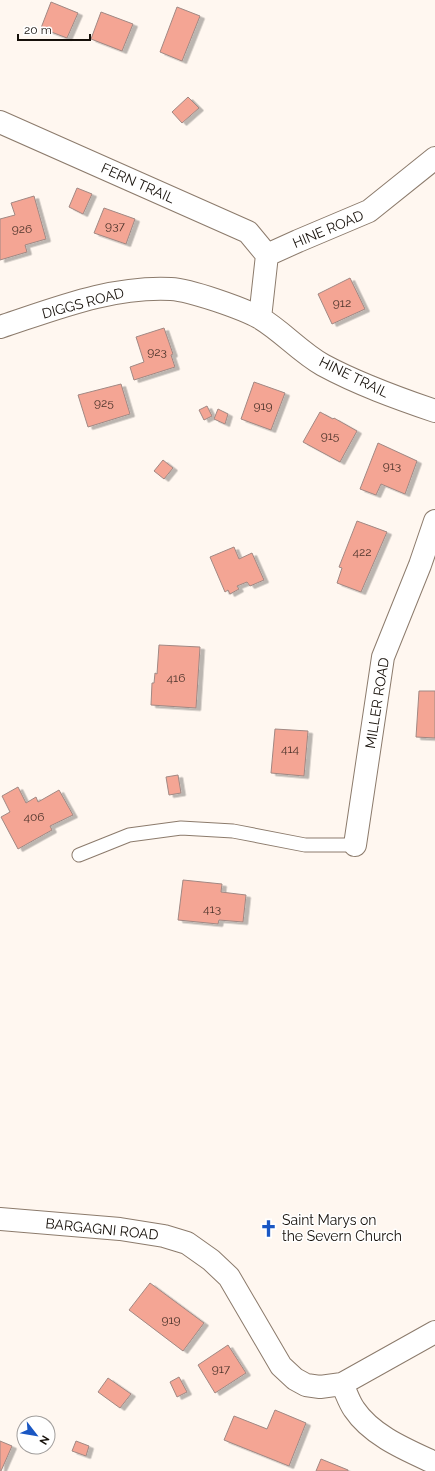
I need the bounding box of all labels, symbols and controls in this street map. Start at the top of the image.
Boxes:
scale bar [18,16,90,42]
text: 20 m [24,23,52,37]
street label: FERN TRAIL [99,160,177,206]
street label: HINE ROAD [290,207,366,251]
house number: 937 [105,219,125,233]
house number: 926 [12,222,32,236]
street label: DIGGS ROAD [40,284,126,322]
house number: 912 [333,296,351,310]
house number: 923 [147,345,167,359]
street label: HINE TRAIL [317,353,391,401]
house number: 925 [94,396,114,410]
house number: 919 [253,399,273,413]
house number: 915 [321,429,340,443]
house number: 913 [383,459,401,473]
house number: 422 [352,545,372,559]
street label: MILLER ROAD [362,656,392,750]
house number: 416 [167,671,185,685]
house number: 414 [281,742,300,756]
house number: 406 [23,810,45,824]
house number: 413 [203,902,221,916]
place label: Saint Marys on the Severn Church [282,1212,402,1244]
street label: BARGAGNI ROAD [45,1215,159,1243]
church icon: Saint Marys on the Severn Church [259,1218,279,1238]
house number: 919 [161,1313,181,1327]
house number: 917 [212,1362,231,1376]
north arrow [16,1415,56,1455]
text: N [36,1433,52,1447]

